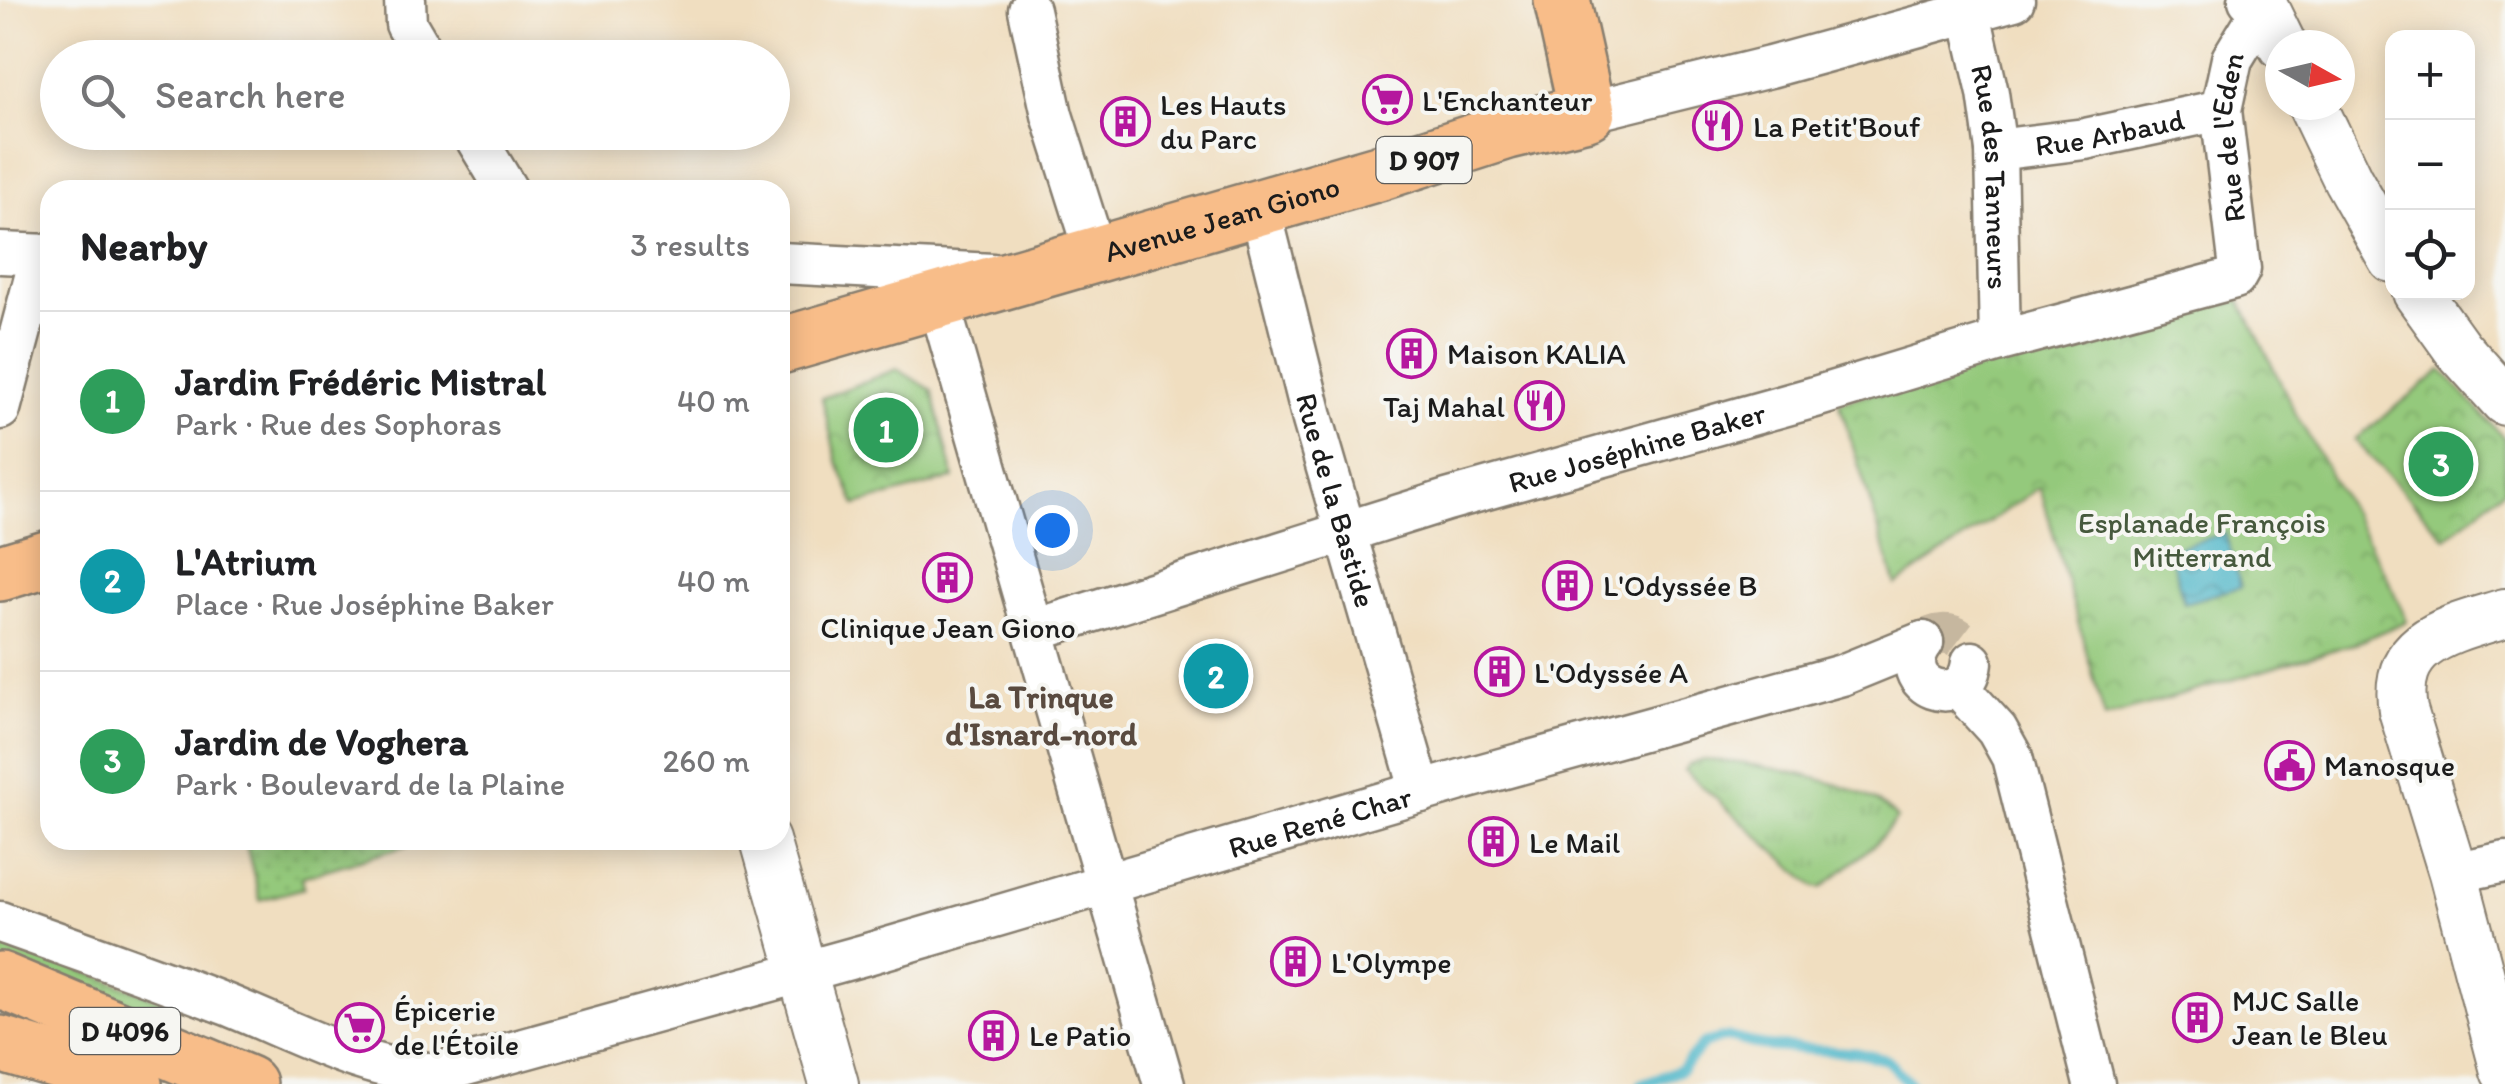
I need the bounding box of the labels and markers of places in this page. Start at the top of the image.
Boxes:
supermarket icon: L'Enchanteur [1361,74,1413,126]
place label: L'Enchanteur [1422,82,1592,119]
place label: Les Hauts du Parc [1160,86,1286,157]
building icon: Les Hauts du Parc [1099,95,1151,147]
restaurant icon: La Petit'Bouf [1692,100,1744,152]
place label: La Petit'Bouf [1753,108,1921,145]
building icon: Maison KALIA [1386,327,1438,379]
place label: Maison KALIA [1447,335,1626,372]
restaurant icon: Taj Mahal [1514,380,1566,432]
place label: Taj Mahal [1383,388,1506,425]
pin: 1 [854,392,918,468]
pin: 3 [2408,426,2474,502]
building icon: Clinique Jean Giono [922,552,974,604]
building icon: L'Odyssée B [1542,559,1594,611]
place label: L'Odyssée B [1603,567,1757,604]
place label: Clinique Jean Giono [820,609,1076,646]
pin: 2 [1184,638,1248,714]
building icon: L'Odyssée A [1473,646,1525,698]
place label: L'Odyssée A [1534,654,1688,691]
public building icon: Manosque [2263,739,2315,791]
place label: Manosque [2324,747,2455,784]
building icon: Le Mail [1468,816,1520,868]
place label: Le Mail [1529,824,1621,861]
building icon: L'Olympe [1270,936,1322,988]
place label: L'Olympe [1331,944,1452,981]
place label: MJC Salle Jean le Bleu [2232,982,2388,1053]
building icon: MJC Salle Jean le Bleu [2171,991,2223,1043]
place label: Épicerie de l'Étoile [394,992,519,1063]
supermarket icon: Épicerie de l'Étoile [333,1001,385,1053]
building icon: Le Patio [968,1009,1020,1061]
place label: Le Patio [1029,1017,1131,1054]

